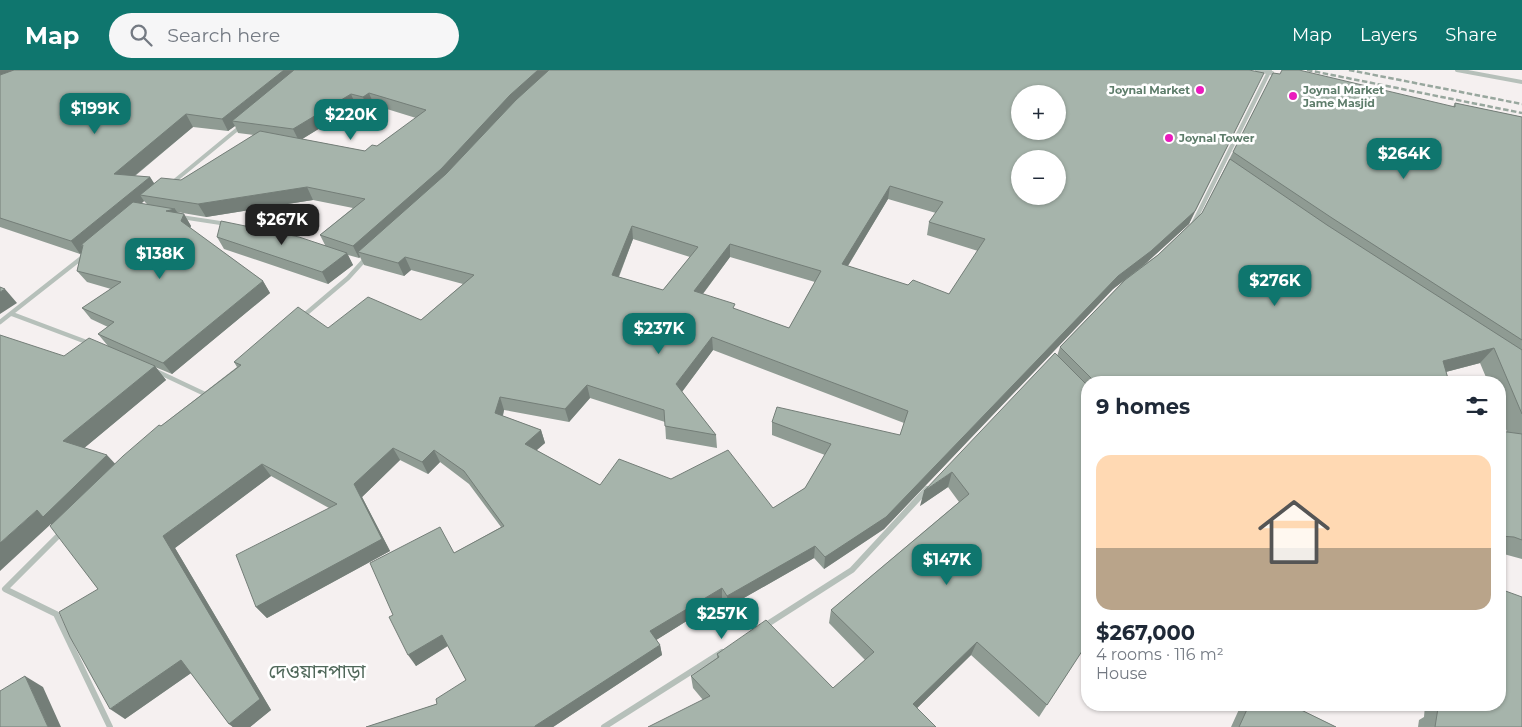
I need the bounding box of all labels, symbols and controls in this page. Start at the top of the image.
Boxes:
search box [109,13,459,58]
text: Map [25,21,79,50]
icon: search [127,21,155,49]
text: Search here [167,24,280,47]
text: Map [1292,24,1332,46]
text: Layers [1360,24,1417,46]
text: Share [1445,24,1497,46]
place label: Joynal Market [1108,83,1190,97]
place label: Joynal Market Jame Masjid [1302,83,1384,110]
marker: Joynal Market [1194,84,1206,96]
map controls [1011,85,1066,205]
button: + [1011,85,1066,140]
marker: Joynal Market Jame Masjid [1287,90,1299,102]
pin: $199K [60,92,130,135]
pin: $220K [316,98,386,141]
text: $199K [71,99,119,118]
text: $220K [325,105,377,124]
place label: Joynal Tower [1178,131,1255,145]
marker: Joynal Tower [1163,132,1175,144]
pin: $264K [1369,138,1439,180]
text: $264K [1378,144,1430,163]
button: − [1011,150,1066,205]
pin: $267K [247,204,317,246]
text: $267K [256,210,308,229]
pin: $138K [125,238,195,280]
text: $138K [136,244,184,263]
pin: $276K [1240,264,1310,307]
text: $276K [1249,271,1301,290]
pin: $237K [624,312,694,355]
text: $237K [634,319,684,338]
icon: filters [1463,392,1491,420]
text: 9 homes [1096,394,1190,419]
icon: home [1249,487,1339,577]
pin: $147K [912,544,982,586]
text: $147K [923,550,971,569]
pin: $257K [687,598,757,640]
text: $257K [697,604,747,623]
text: $267,000 [1096,620,1195,645]
text: 4 rooms · 116 m² [1096,645,1224,664]
district label: দেওয়ানপাড়া [268,660,366,683]
text: House [1096,664,1147,683]

